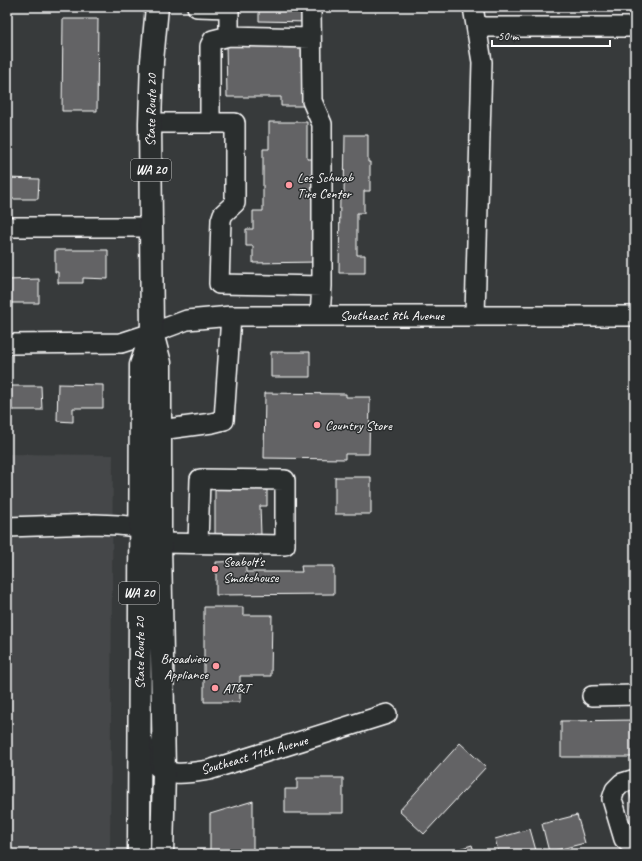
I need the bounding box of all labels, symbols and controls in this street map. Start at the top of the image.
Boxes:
scale bar [492,22,610,48]
text: 50 m [498,28,520,44]
street label: State Route 20 [142,72,160,146]
road number: WA 20 [131,159,171,181]
place label: Les Schwab Tire Center [297,169,354,202]
marker: Les Schwab Tire Center [284,180,294,190]
street label: Southeast 8th Avenue [340,307,446,324]
place label: Country Store [325,417,393,434]
marker: Country Store [312,420,322,430]
place label: Seabolt's Smokehouse [223,553,280,586]
marker: Seabolt's Smokehouse [210,564,220,574]
road number: WA 20 [119,582,159,604]
street label: State Route 20 [131,615,148,689]
place label: Broadview Appliance [161,650,210,683]
marker: Broadview Appliance [211,661,221,671]
place label: AT&T [223,680,254,697]
marker: AT&T [210,683,220,693]
street label: Southeast 11th Avenue [199,731,311,778]

